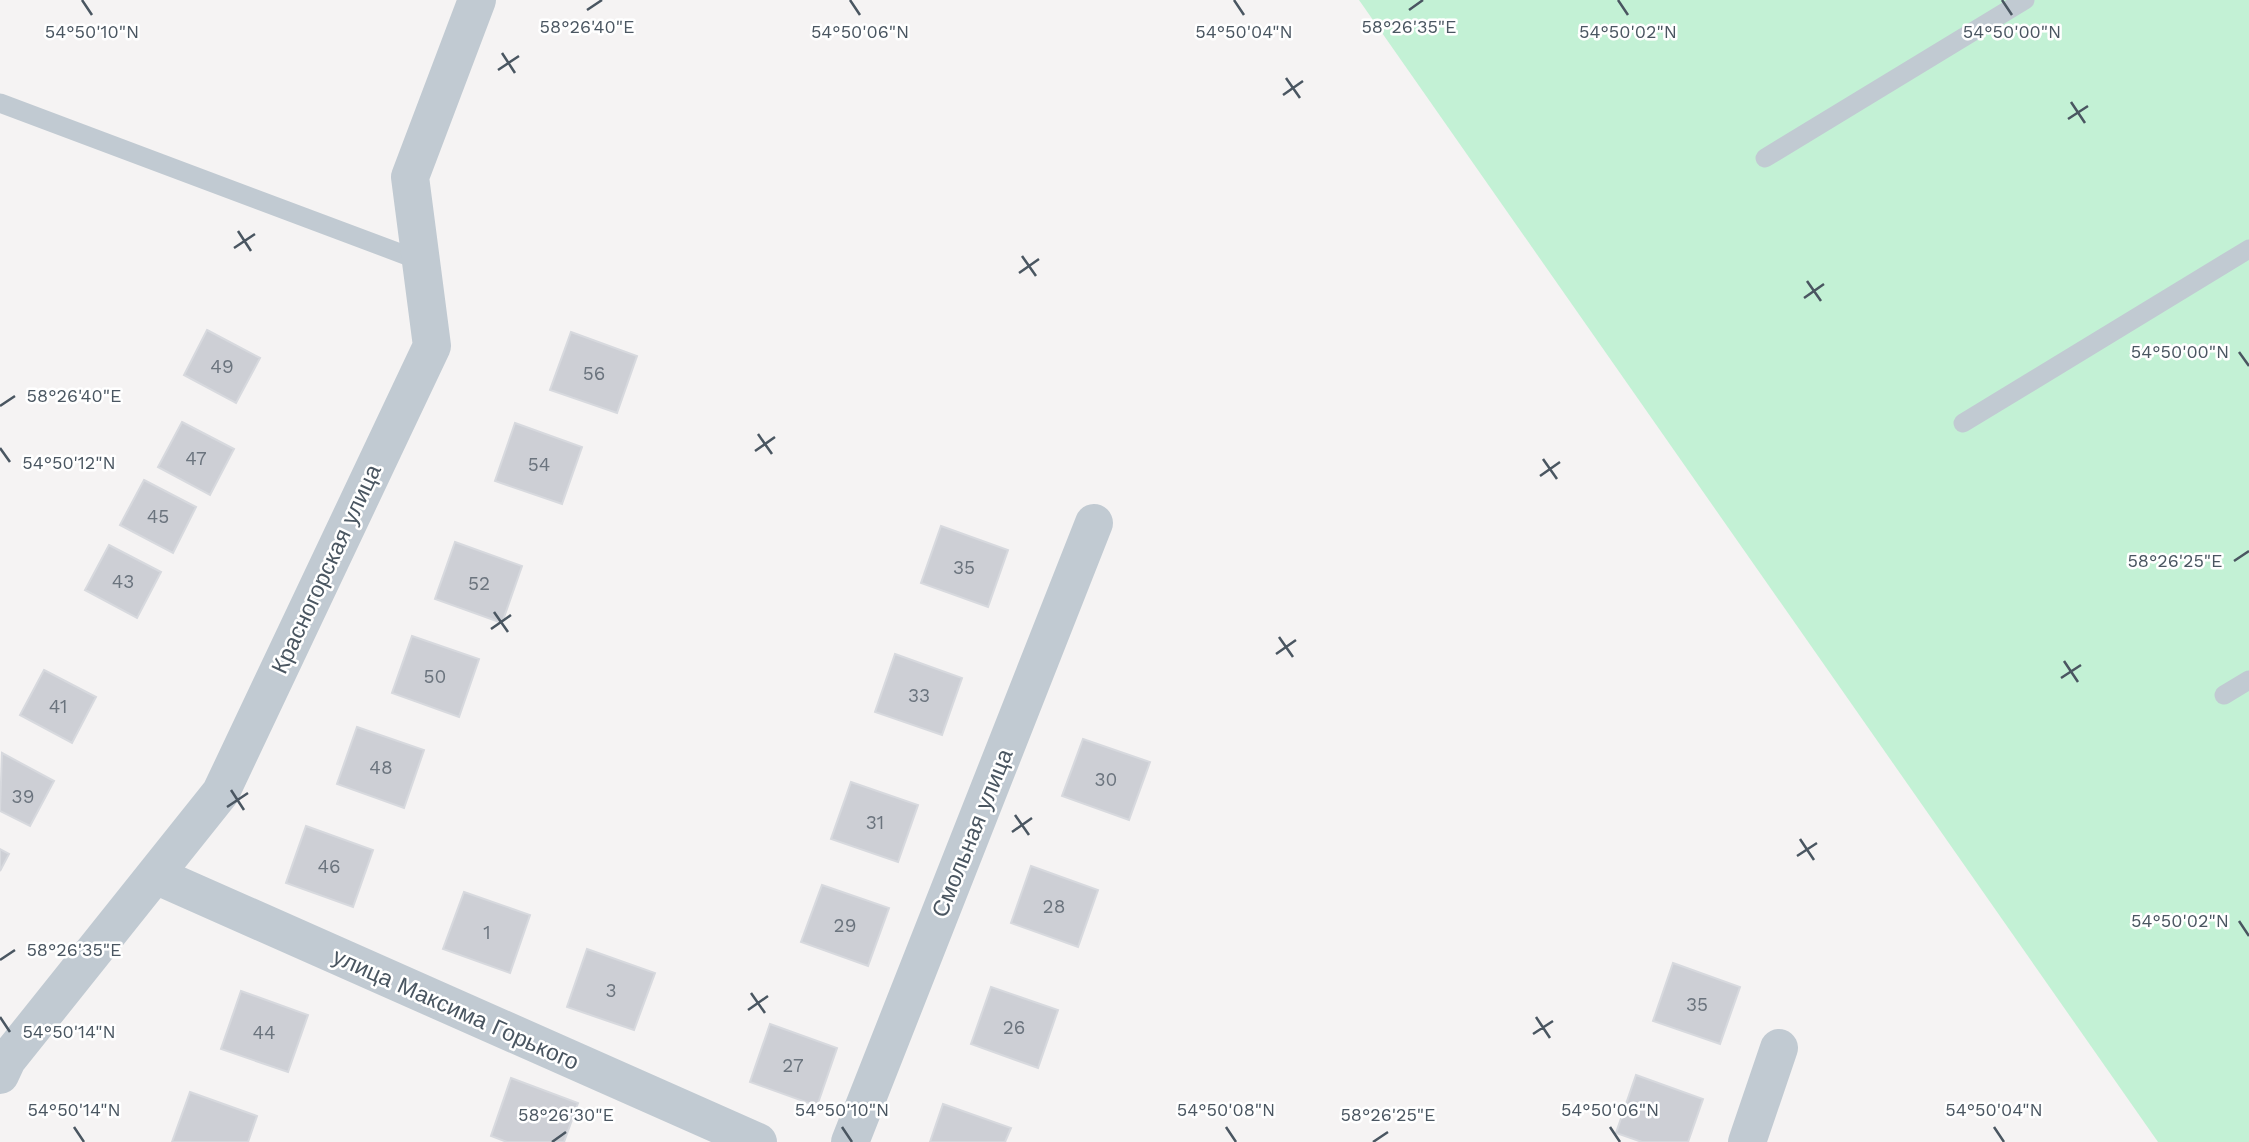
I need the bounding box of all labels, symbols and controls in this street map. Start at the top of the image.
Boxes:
text: 58°26'40"E [540,16,634,37]
text: 58°26'35"E [1361,16,1457,37]
text: 54°50'10"N [45,21,139,42]
text: 54°50'06"N [811,21,909,42]
text: 54°50'04"N [1195,21,1293,42]
text: 54°50'02"N [1579,21,1677,42]
text: 54°50'00"N [1963,21,2061,42]
text: 54°50'00"N [2131,341,2229,362]
house number: 49 [210,355,234,378]
house number: 56 [583,362,605,385]
text: 58°26'40"E [27,385,121,406]
house number: 47 [185,447,207,470]
text: 54°50'12"N [22,452,116,473]
house number: 54 [528,453,550,476]
street label: Красногорская улица [266,460,387,678]
house number: 45 [147,505,169,528]
text: 58°26'25"E [2127,550,2223,571]
house number: 35 [953,556,975,579]
house number: 43 [112,570,134,593]
house number: 52 [468,572,490,595]
house number: 50 [424,665,446,688]
house number: 33 [908,684,930,707]
house number: 41 [49,695,67,718]
street label: Смольная улица [926,745,1019,921]
house number: 48 [369,756,393,779]
house number: 30 [1095,768,1117,791]
house number: 39 [12,785,34,808]
house number: 31 [866,811,884,834]
house number: 46 [317,855,341,878]
house number: 28 [1043,895,1065,918]
text: 54°50'02"N [2131,910,2229,931]
house number: 29 [834,914,856,937]
house number: 1 [483,921,491,944]
text: 58°26'35"E [26,939,122,960]
street label: улица Максима Горького [328,943,583,1076]
house number: 3 [605,979,617,1002]
house number: 35 [1686,993,1708,1016]
house number: 26 [1003,1016,1025,1039]
text: 54°50'14"N [22,1021,116,1042]
house number: 44 [252,1021,276,1044]
house number: 27 [782,1054,804,1077]
text: 54°50'14"N [27,1099,121,1120]
text: 54°50'10"N [795,1099,889,1120]
text: 54°50'08"N [1177,1099,1275,1120]
text: 54°50'06"N [1561,1099,1659,1120]
text: 54°50'04"N [1945,1099,2043,1120]
text: 58°26'30"E [518,1104,614,1125]
text: 58°26'25"E [1340,1104,1436,1125]

